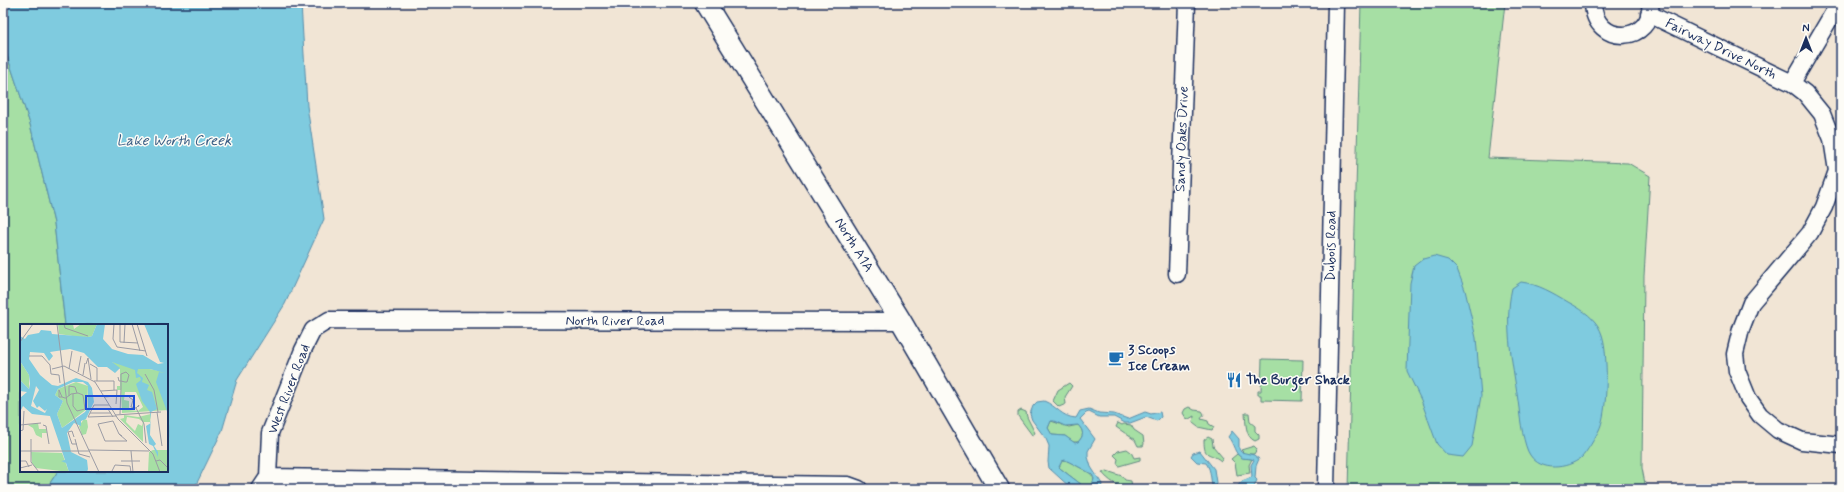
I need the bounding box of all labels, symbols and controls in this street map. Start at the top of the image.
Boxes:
street label: Fairway Drive North [1662,14,1780,84]
north arrow [1786,18,1826,58]
text: N [1802,22,1810,36]
street label: Sandy Oaks Drive [1171,86,1193,192]
water label: Lake Worth Creek [116,131,232,151]
street label: Dubois Road [1321,210,1341,282]
street label: North A1A [830,214,878,276]
street label: North River Road [566,312,664,330]
inset map [20,324,168,472]
street label: West River Road [264,341,314,437]
place label: 3 Scoops Ice Cream [1128,341,1190,375]
cafe icon: 3 Scoops Ice Cream [1107,349,1125,367]
restaurant icon: The Burger Shack [1225,371,1243,389]
place label: The Burger Shack [1246,371,1350,392]

